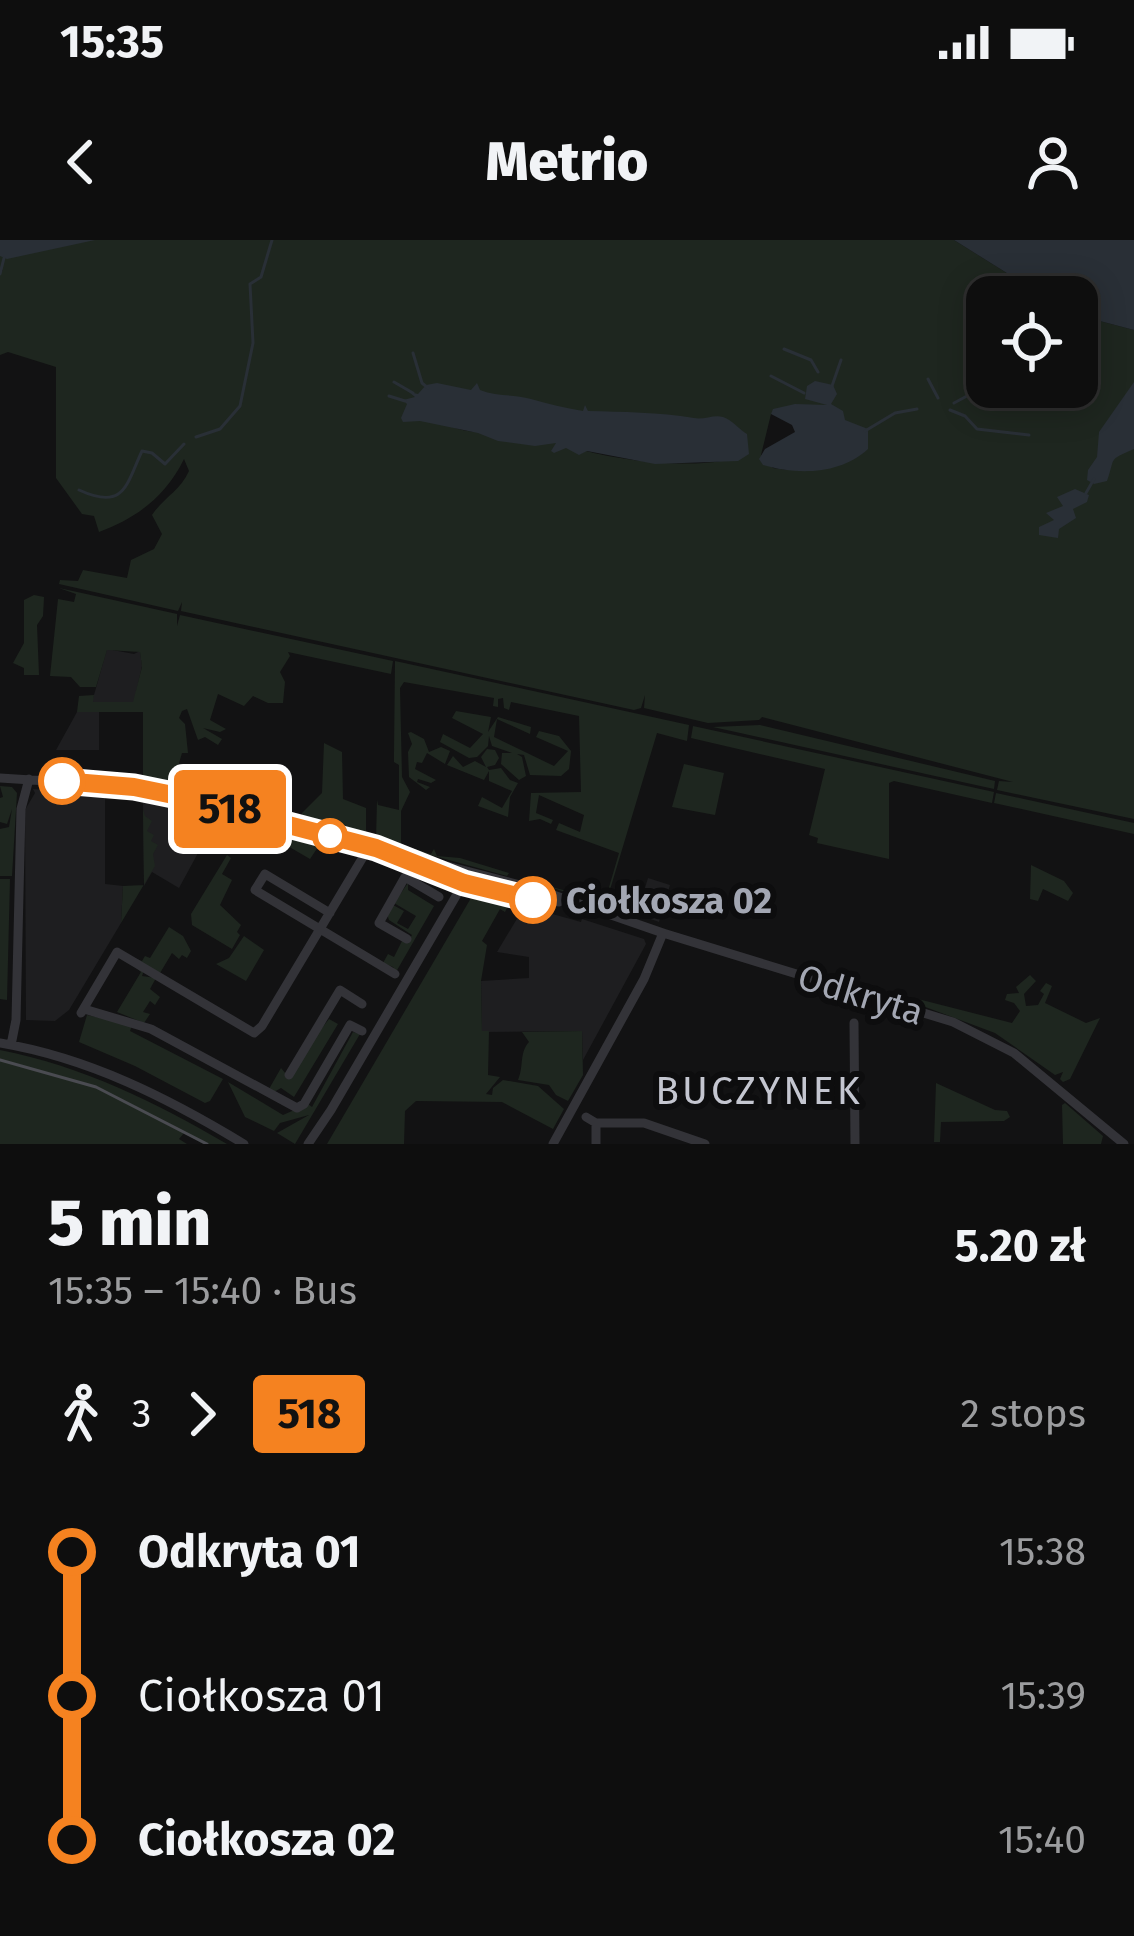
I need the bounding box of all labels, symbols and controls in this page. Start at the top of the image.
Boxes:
text: 15:35 [60,15,164,69]
icon: back [48,129,114,195]
icon: person [1020,129,1086,195]
text: Metrio [486,130,648,194]
map controls [966,276,1098,408]
button: locate [966,276,1098,408]
unlabelled marker [40,759,84,803]
line badge: 518 [161,770,299,848]
text: 518 [198,784,262,834]
unlabelled marker [314,820,346,852]
marker: Ciołkosza 02 [511,878,555,922]
place label: Ciołkosza 02 [566,879,772,923]
street label: Odkryta [793,955,929,1035]
district label: BUCZYNEK [655,1068,863,1114]
text: 5 min [48,1183,211,1262]
text: 5.20 zł [955,1219,1086,1273]
text: 15:35 – 15:40 · Bus [48,1268,357,1314]
icon: walk [48,1381,114,1447]
icon: forward [169,1381,235,1447]
text: 518 [277,1389,341,1439]
text: 3 [132,1391,151,1437]
text: 2 stops [960,1391,1086,1437]
text: Odkryta 01 [138,1525,361,1579]
text: 15:38 [999,1529,1086,1575]
text: Ciołkosza 01 [138,1669,385,1723]
text: 15:39 [1000,1673,1086,1719]
text: Ciołkosza 02 [138,1813,396,1867]
text: 15:40 [998,1817,1086,1863]

